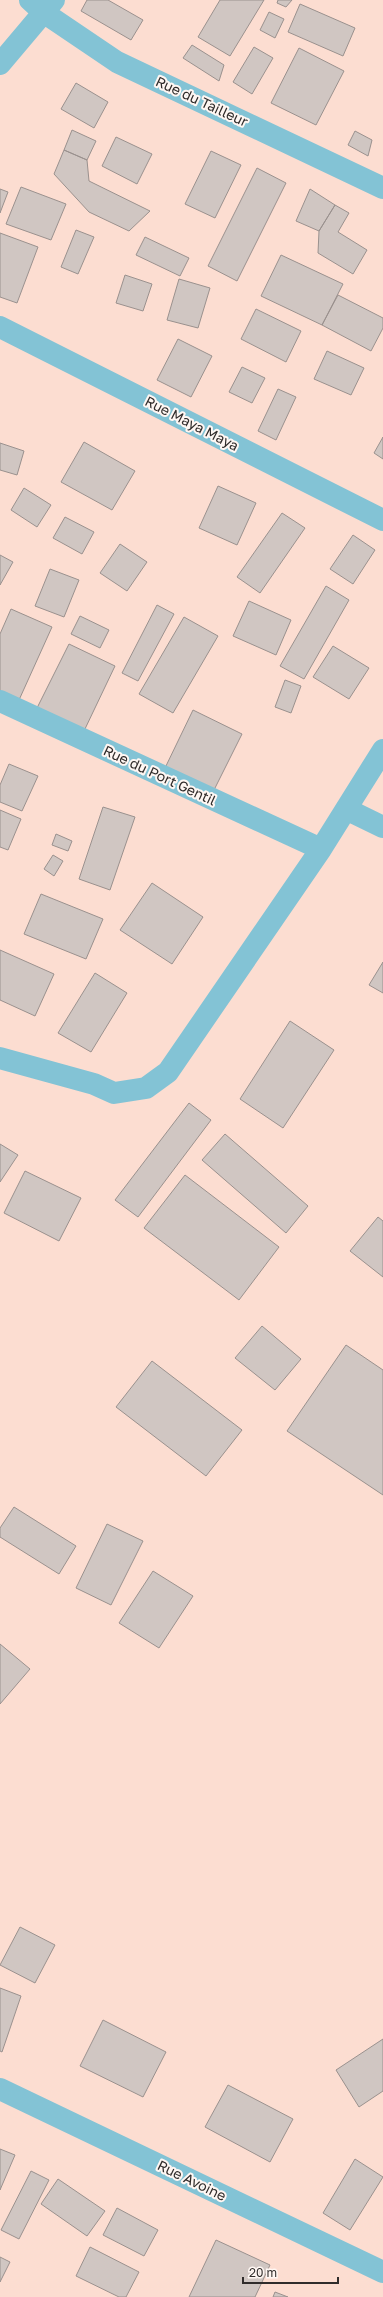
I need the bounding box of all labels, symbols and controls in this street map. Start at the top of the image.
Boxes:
street label: Rue du Tailleur [153,72,251,130]
street label: Rue Maya Maya [142,392,242,454]
street label: Rue du Port Gentil [101,741,219,809]
street label: Rue Avoine [155,2156,229,2204]
scale bar [243,2259,338,2285]
text: 20 m [249,2265,277,2280]

